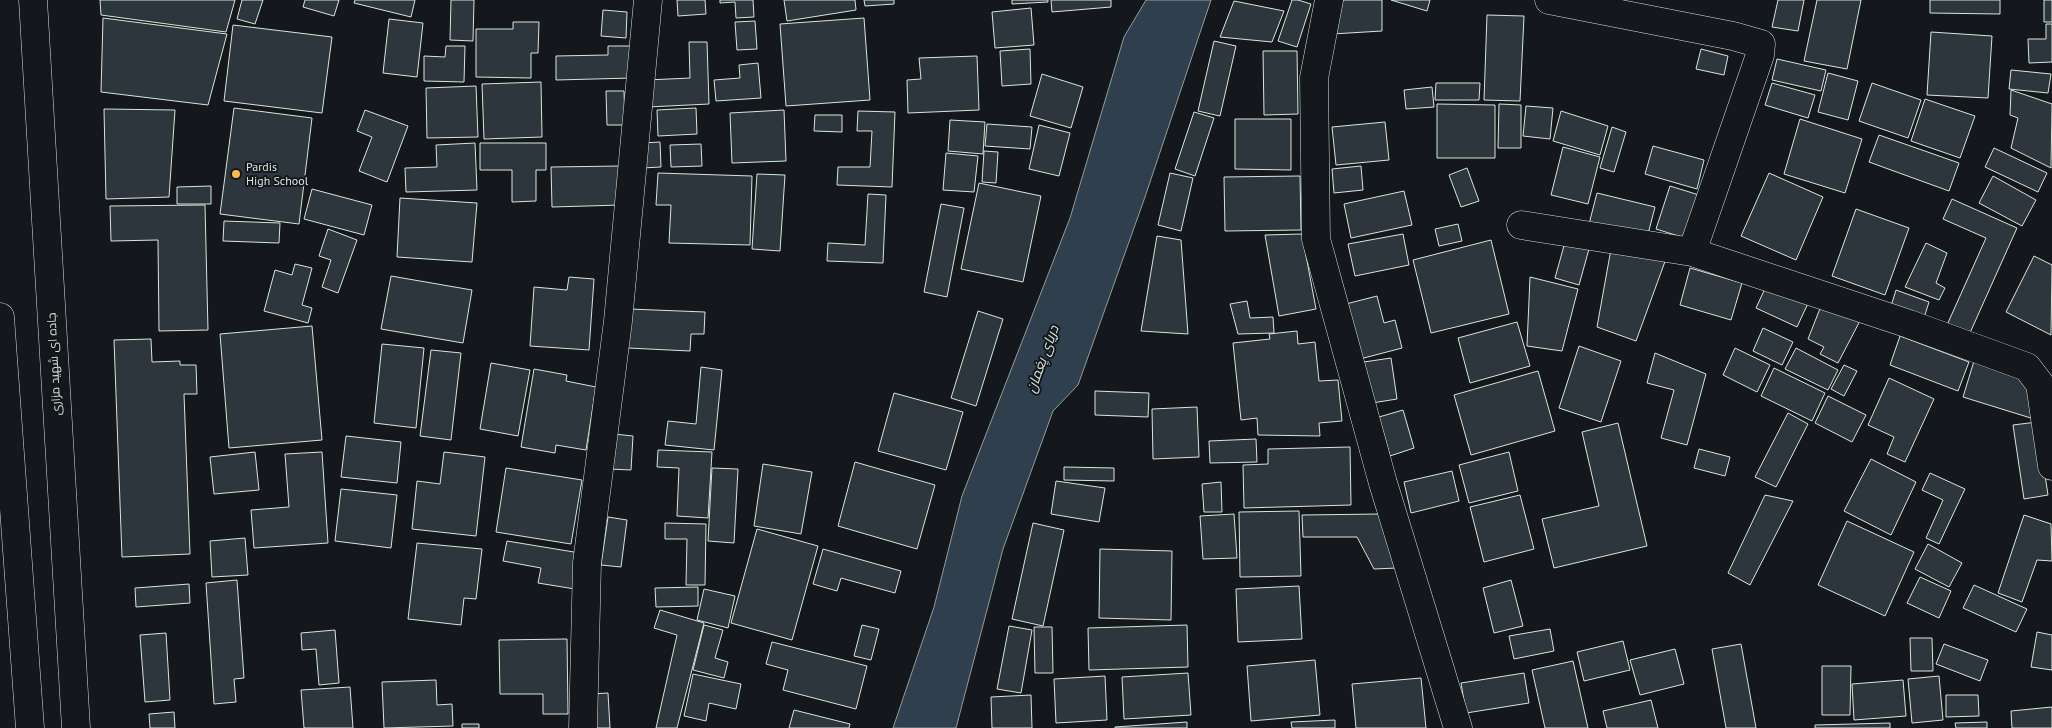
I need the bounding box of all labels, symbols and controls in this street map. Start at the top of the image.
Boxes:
place label: Pardis High School [246,159,309,188]
marker: Pardis High School [230,168,242,180]
street label: جاده ای شهید مزاری [43,312,64,416]
water label: دریای پغمان [1022,322,1064,395]

